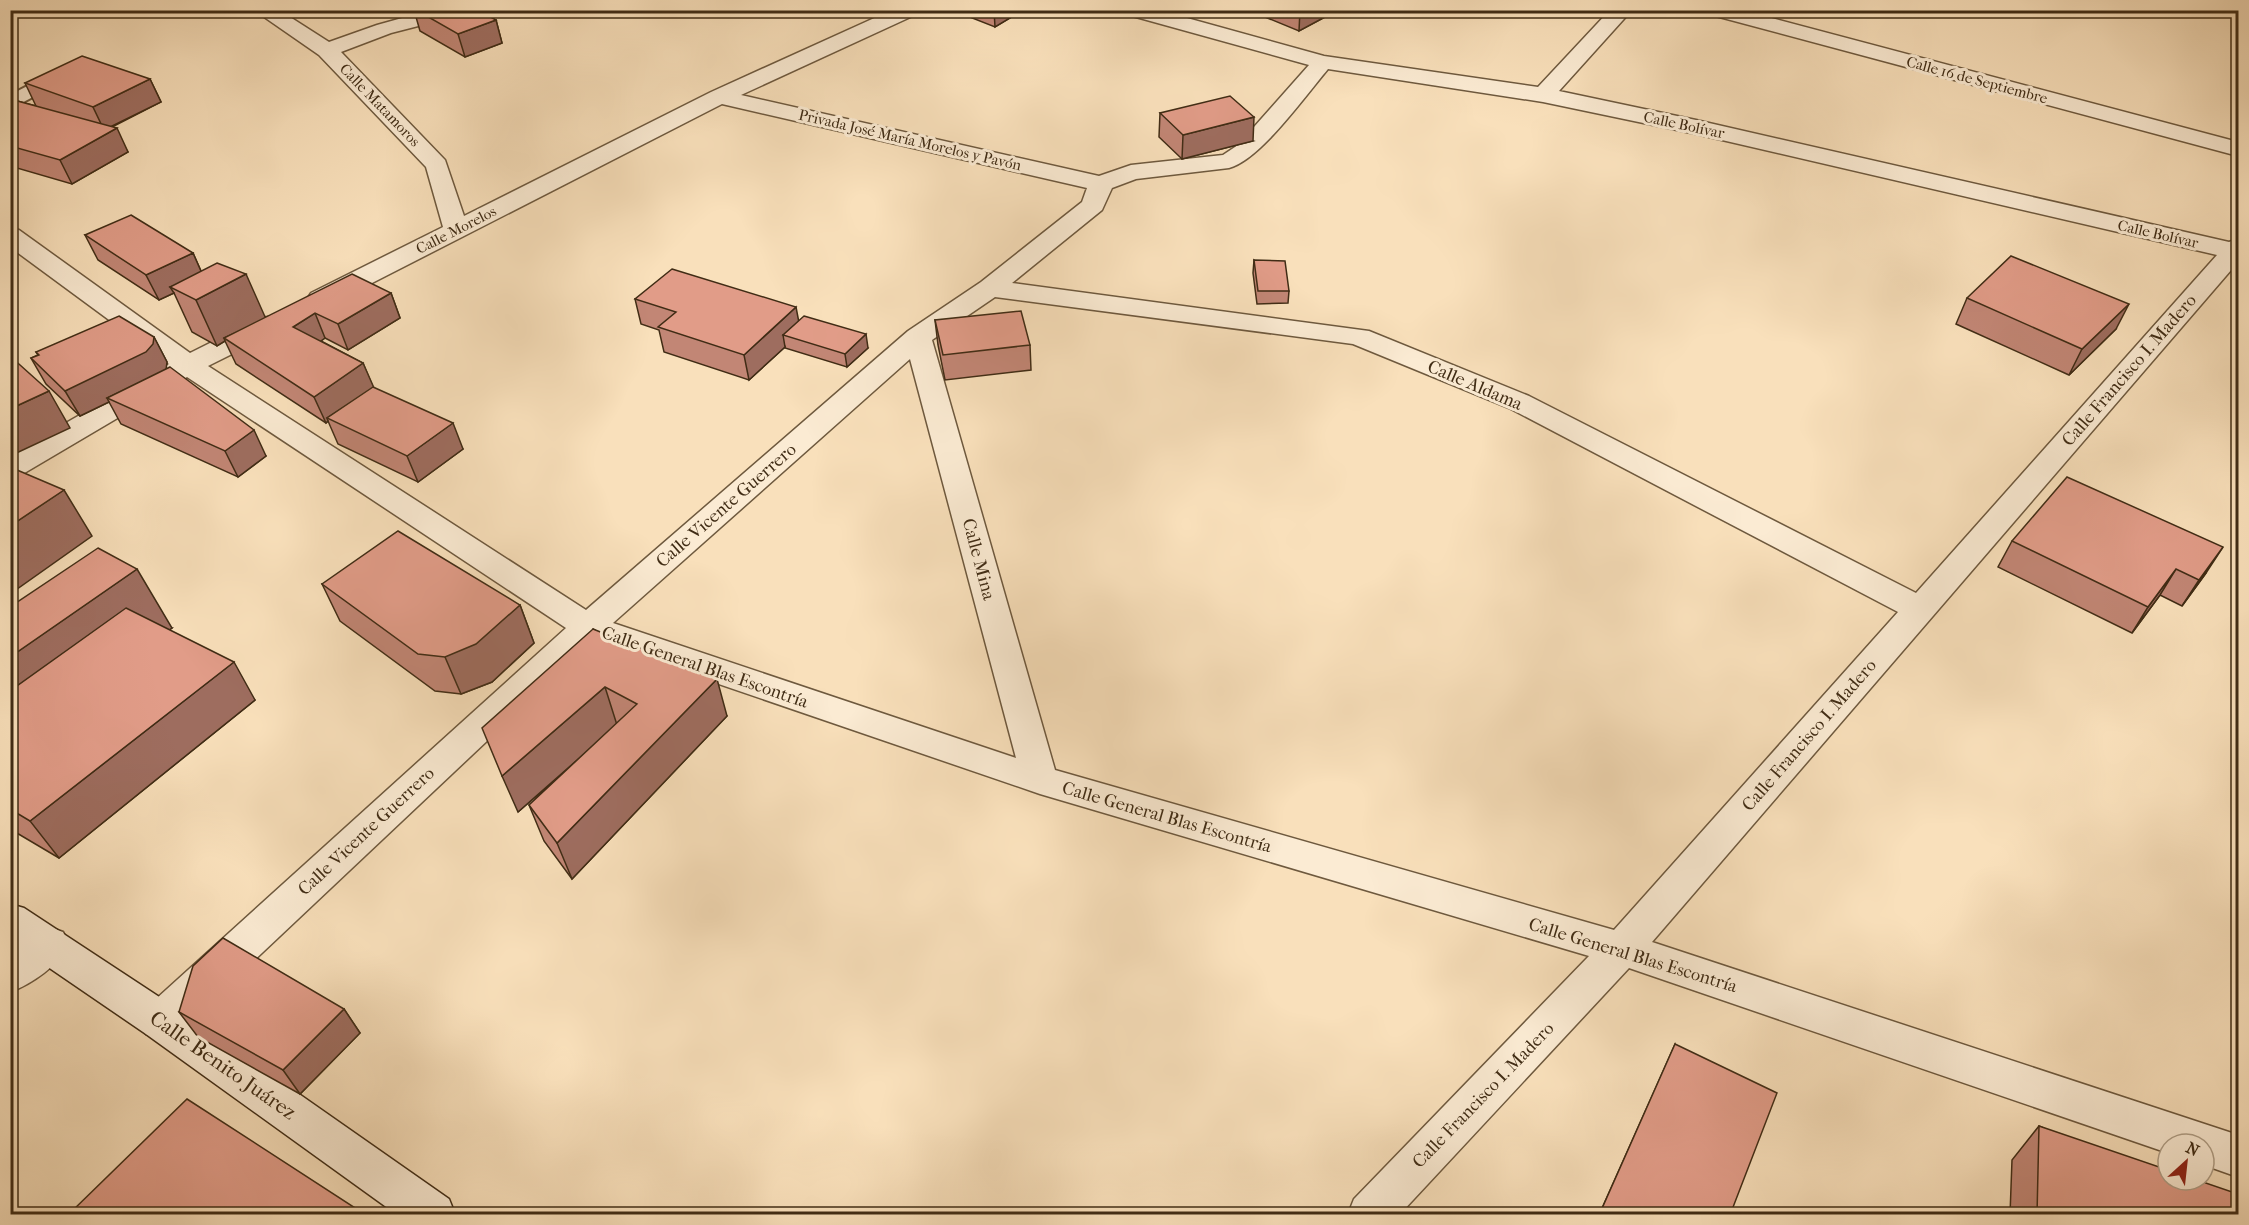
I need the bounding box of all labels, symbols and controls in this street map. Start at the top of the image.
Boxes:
street label: Calle 16 de Septiembre [1904,52,2050,108]
street label: Calle Matamoros [336,60,424,150]
street label: Privada José María Morelos y Pavón [797,106,1023,175]
street label: Calle Bolívar [1642,108,1727,142]
street label: Calle Morelos [413,202,500,258]
street label: Calle Bolívar [2116,216,2201,252]
street label: Calle Francisco I. Madero [2058,290,2201,451]
street label: Calle Aldama [1424,356,1526,415]
street label: Calle Vicente Guerrero [652,439,801,572]
street label: Calle Mina [958,516,1000,603]
street label: Calle General Blas Escontría [599,622,811,713]
street label: Calle Francisco I. Madero [1738,655,1881,816]
street label: Calle Vicente Guerrero [294,763,439,900]
street label: Calle General Blas Escontría [1060,777,1275,858]
street label: Calle General Blas Escontría [1526,914,1740,997]
street label: Calle Benito Juárez [145,1006,301,1124]
street label: Calle Francisco I. Madero [1408,1018,1558,1173]
north arrow [2156,1132,2216,1192]
text: N [2183,1138,2203,1161]

